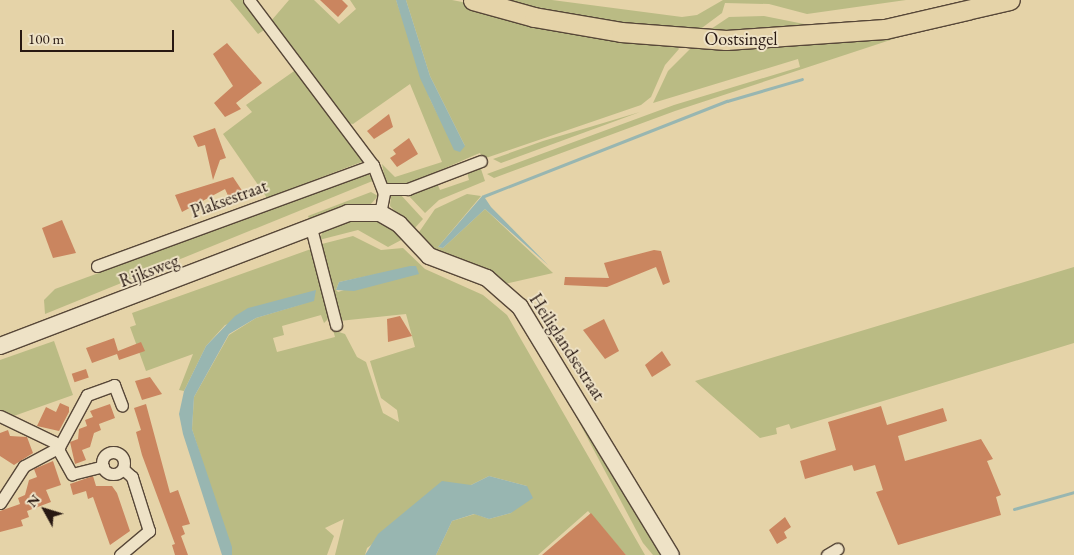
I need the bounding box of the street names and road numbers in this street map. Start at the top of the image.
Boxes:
street label: Oostsingel [704,28,778,50]
street label: Plaksestraat [188,175,270,223]
street label: Rijksweg [116,250,182,292]
street label: Heiliglandsestraat [524,290,610,404]

